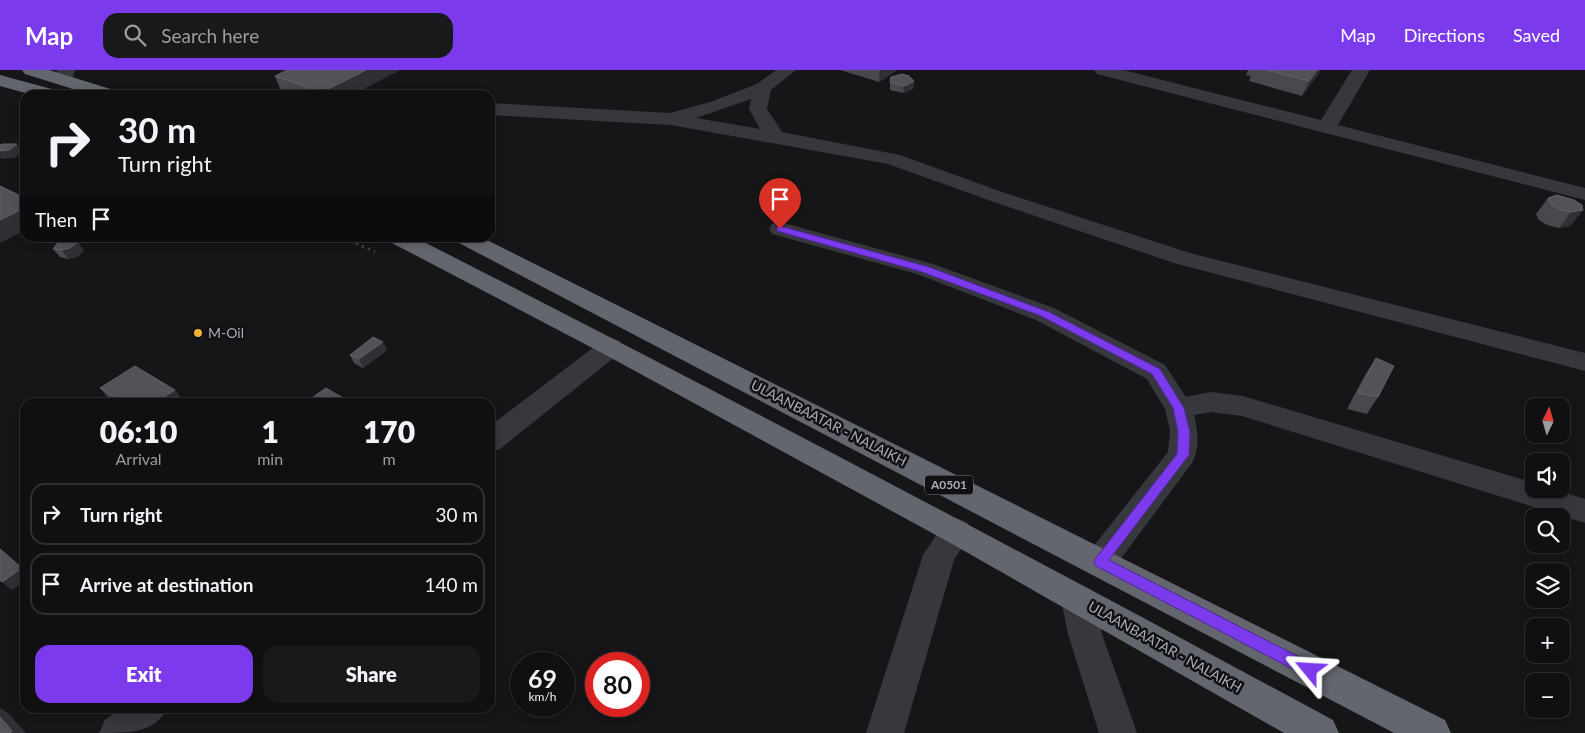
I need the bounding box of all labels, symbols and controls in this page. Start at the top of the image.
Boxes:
search box [103,13,453,58]
text: Map [25,21,73,50]
icon: search [121,21,149,49]
text: Search here [161,24,259,47]
text: Map [1340,24,1376,46]
text: Directions [1404,24,1485,46]
text: Saved [1513,24,1560,46]
text: 30 m [118,108,196,150]
icon: right [35,110,100,175]
text: Turn right [118,150,212,177]
pin [759,178,801,229]
icon: arrive [766,185,794,213]
icon: arrive [87,205,115,233]
text: Then [35,208,77,231]
place label: M-Oil [208,324,244,341]
marker: M-Oil [192,327,204,339]
street label: ULAANBAATAR - NALAIKH [748,376,910,469]
north arrow [1525,398,1570,442]
map controls [1525,398,1570,718]
text: 06:10 [100,413,177,449]
text: 1 [261,413,279,449]
text: 170 [363,413,415,449]
text: Arrival [116,449,162,468]
text: min [257,449,283,468]
text: m [382,449,396,468]
button: sound [1525,453,1570,498]
road number: A0501 [925,476,973,494]
icon: right [37,500,65,528]
text: Turn right [80,503,162,526]
text: 30 m [435,503,478,526]
button: search [1525,508,1570,553]
button: layers [1525,563,1570,608]
icon: arrive [37,570,65,598]
text: Arrive at destination [80,573,253,596]
text: 140 m [424,573,478,596]
street label: ULAANBAATAR - NALAIKH [1086,597,1245,696]
button: + [1525,618,1570,663]
position arrow [1283,643,1335,695]
button: Exit [35,645,253,703]
button: Share [263,645,480,703]
speed limit sign: 80 [585,652,650,717]
text: 69 [528,663,557,693]
button: − [1525,673,1570,718]
text: km/h [528,689,557,704]

